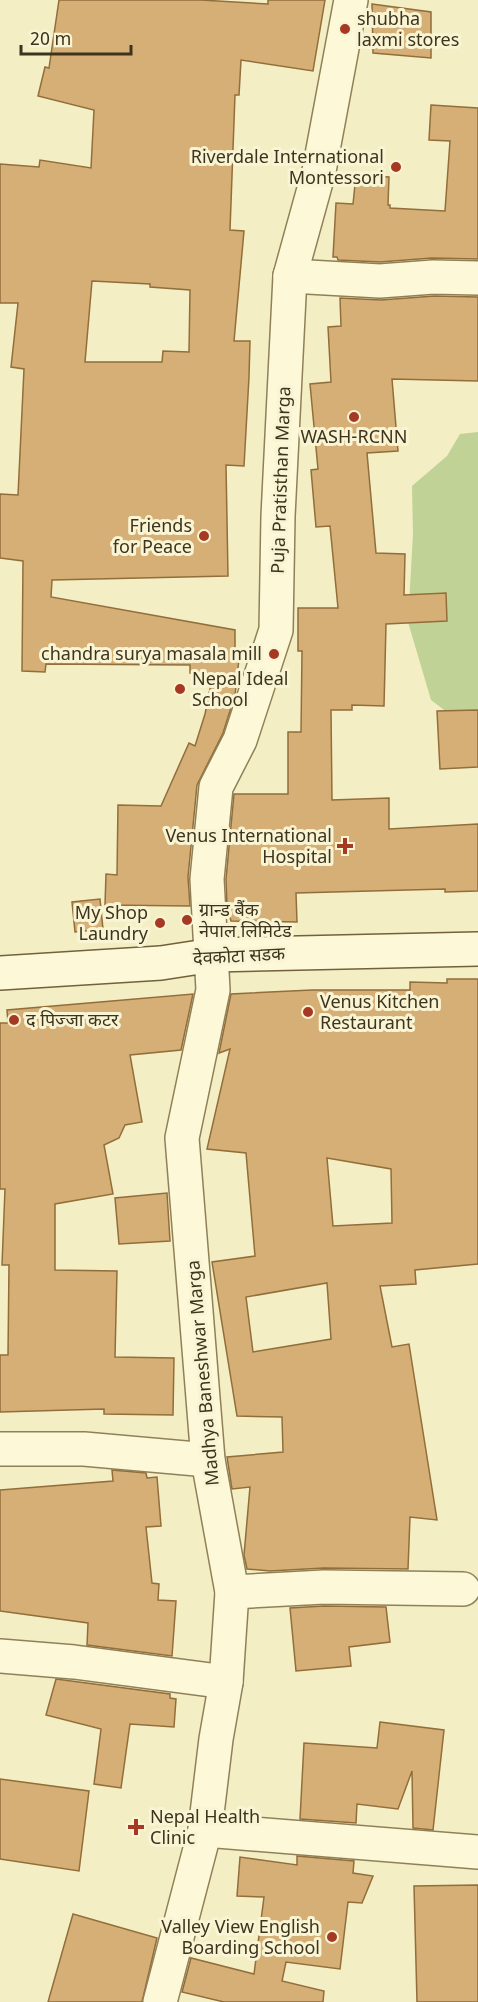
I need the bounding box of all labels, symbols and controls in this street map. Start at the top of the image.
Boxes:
place label: shubha laxmi stores [357,9,459,53]
scale bar [21,18,130,56]
marker: shubha laxmi stores [338,22,352,36]
text: 20 m [30,29,71,52]
place label: Riverdale International Montessori [191,147,384,191]
marker: Riverdale International Montessori [389,160,403,174]
street label: Puja Pratisthan Marga [268,386,297,574]
marker: WASH-RCNN [347,410,361,424]
place label: WASH-RCNN [301,427,407,450]
place label: Friends for Peace [113,516,192,560]
marker: Friends for Peace [197,529,211,543]
place label: chandra surya masala mill [41,644,262,667]
marker: chandra surya masala mill [267,647,281,661]
place label: Nepal Ideal School [192,669,288,713]
marker: Nepal Ideal School [173,682,187,696]
place label: Venus International Hospital [165,826,332,870]
marker: Venus International Hospital [336,837,354,855]
place label: ग्रान्ड बैंक नेपाल लिमिटेड [199,899,292,944]
place label: My Shop Laundry [75,903,149,947]
marker: ग्रान्ड बैंक नेपाल लिमिटेड [180,913,194,927]
marker: My Shop Laundry [153,916,167,930]
street label: देवकोटा सडक [192,943,287,971]
place label: Venus Kitchen Restaurant [320,992,439,1036]
marker: Venus Kitchen Restaurant [301,1005,315,1019]
place label: द पिज्जा कटर [26,1010,119,1033]
marker: द पिज्जा कटर [7,1013,21,1027]
street label: Madhya Baneshwar Marga [183,1259,226,1487]
place label: Nepal Health Clinic [150,1807,260,1851]
marker: Nepal Health Clinic [127,1818,145,1836]
place label: Valley View English Boarding School [161,1917,320,1961]
marker: Valley View English Boarding School [325,1930,339,1944]

